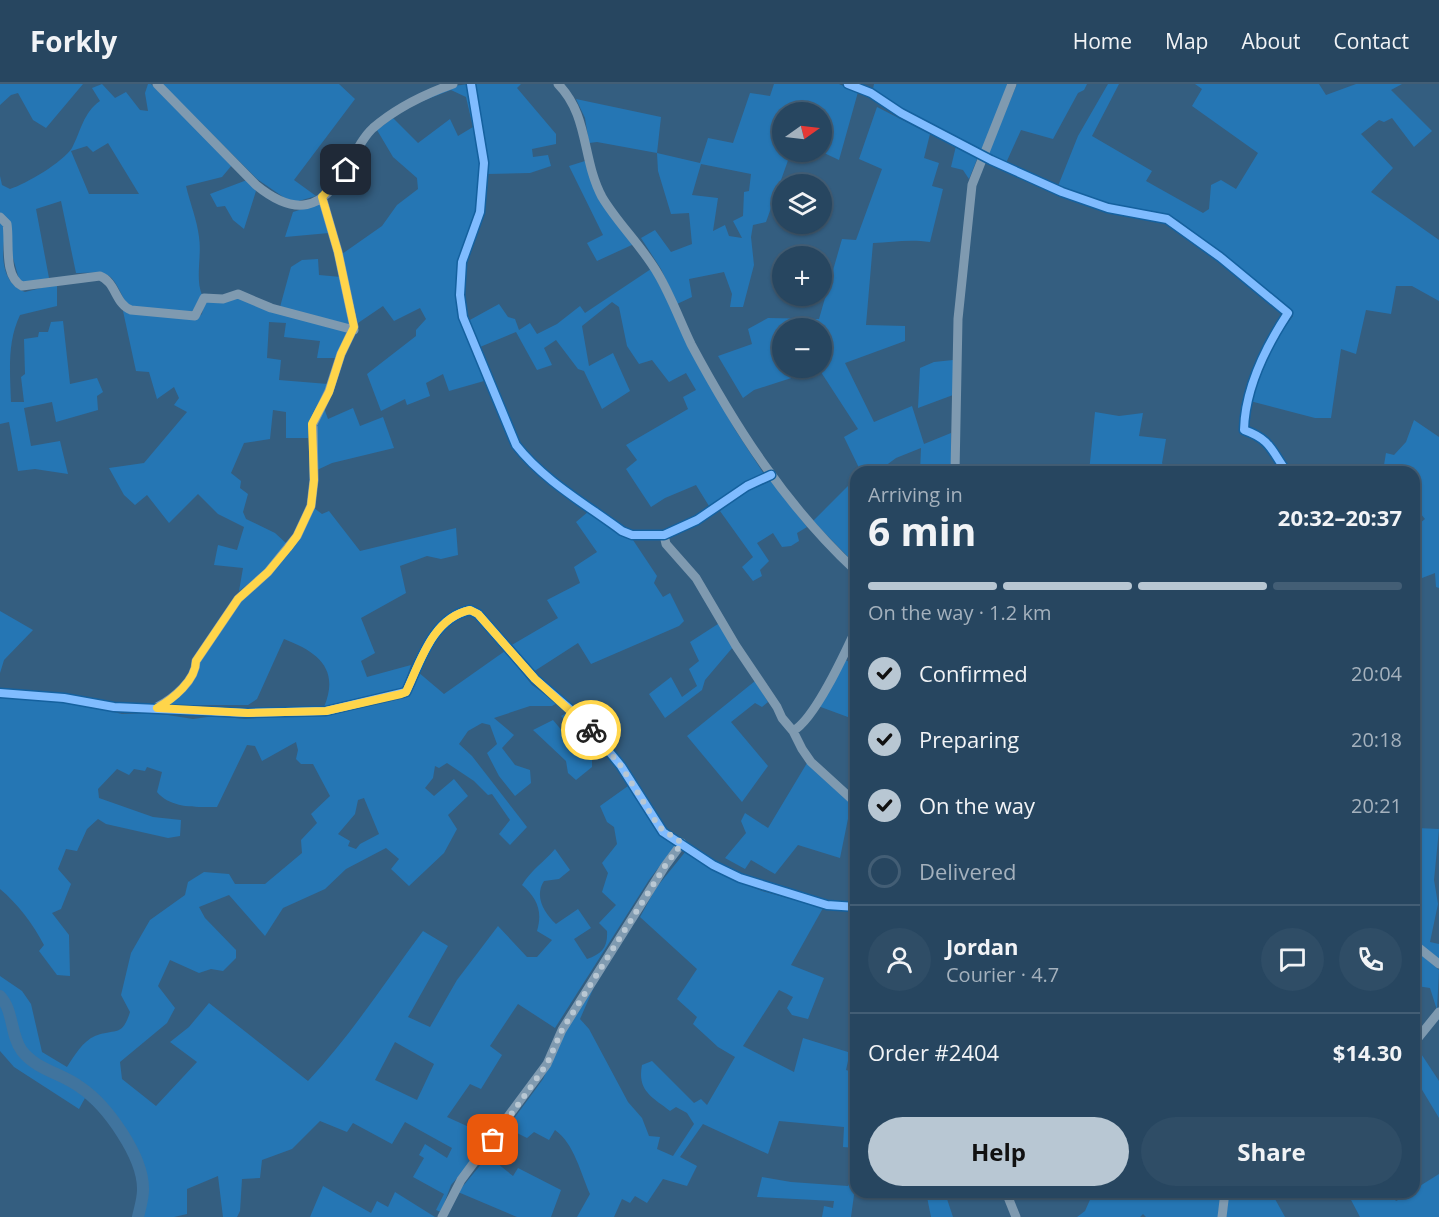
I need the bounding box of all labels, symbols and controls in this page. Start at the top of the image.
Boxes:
text: Forkly [30,22,117,60]
text: Home [1073,27,1132,55]
text: Map [1165,27,1208,55]
text: About [1241,27,1301,55]
text: Contact [1334,27,1409,55]
north arrow [772,102,832,162]
map controls [772,102,832,378]
pin [320,144,371,195]
icon: home [329,153,362,186]
button: layers [772,174,832,234]
button: + [772,246,832,306]
button: − [772,318,832,378]
text: Arriving in [868,481,963,508]
text: 20:32–20:37 [1278,502,1402,532]
text: 6 min [868,504,976,557]
text: On the way · 1.2 km [868,599,1051,626]
icon: check [868,657,901,690]
text: Confirmed [919,658,1028,688]
text: 20:04 [1351,660,1402,687]
courier [561,700,621,760]
icon: bike [575,714,608,747]
icon: check [868,723,901,756]
text: Preparing [919,724,1019,754]
text: 20:18 [1351,726,1402,753]
icon: check [868,789,901,822]
text: On the way [919,790,1035,820]
text: 20:21 [1351,792,1402,819]
text: Delivered [919,856,1017,886]
button: person [868,928,931,991]
button: chat [1261,928,1324,991]
button: phone [1339,928,1402,991]
text: Jordan [946,931,1019,961]
text: Courier · 4.7 [946,961,1059,988]
text: Order #2404 [868,1037,999,1067]
text: $14.30 [1333,1037,1402,1067]
pin [467,1114,518,1165]
button: Help [868,1117,1129,1186]
button: Share [1141,1117,1402,1186]
icon: bag [476,1123,509,1156]

